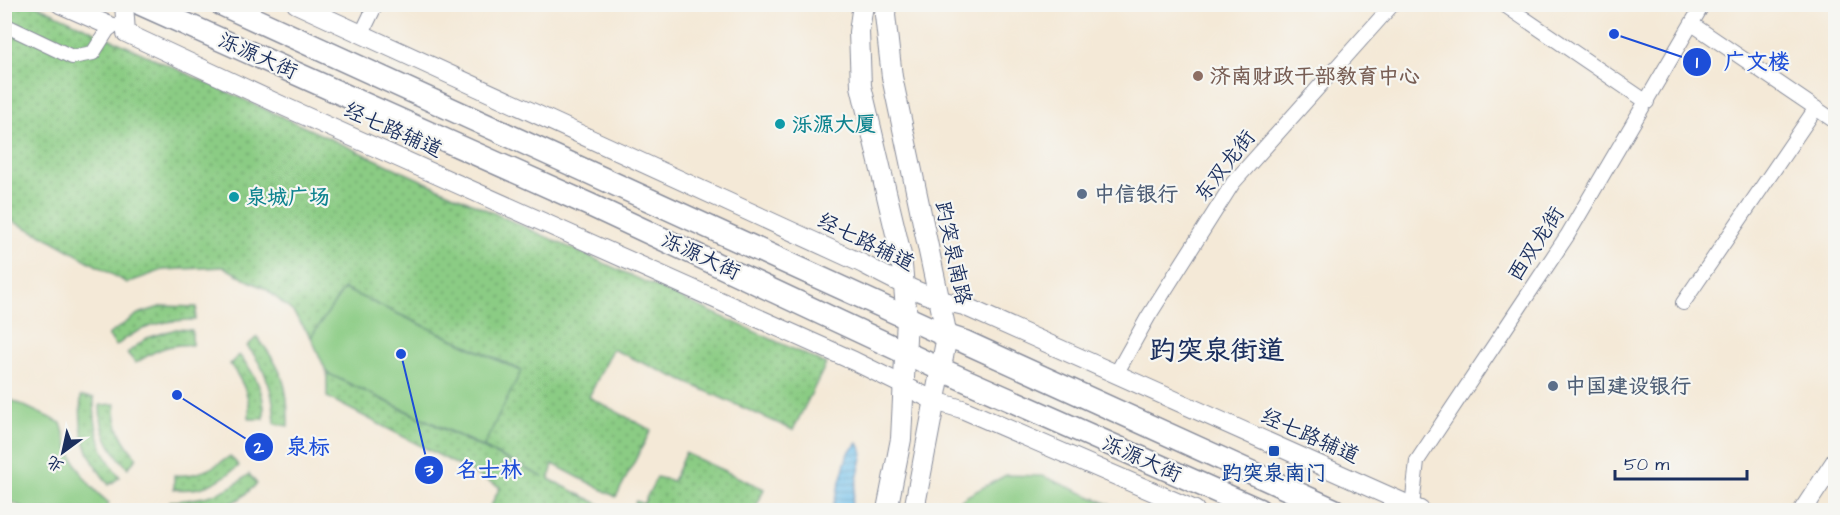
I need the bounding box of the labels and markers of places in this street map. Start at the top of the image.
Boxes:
callout: 广文楼 [1682,42,1802,82]
place label: 济南财政干部教育中心 [1210,62,1420,91]
marker: 济南财政干部教育中心 [1191,69,1205,83]
place label: 泺源大厦 [792,110,876,139]
marker: 泺源大厦 [773,117,787,131]
place label: 中信银行 [1094,180,1178,209]
place label: 泉城广场 [246,183,330,212]
marker: 中信银行 [1075,187,1089,201]
marker: 泉城广场 [227,190,241,204]
place label: 中国建设银行 [1565,372,1691,401]
marker: 中国建设银行 [1546,379,1560,393]
callout: 泉标 [244,427,342,467]
marker: 趵突泉南门 [1267,444,1281,458]
callout: 名士林 [414,450,534,490]
place label: 趵突泉南门 [1222,459,1327,488]

